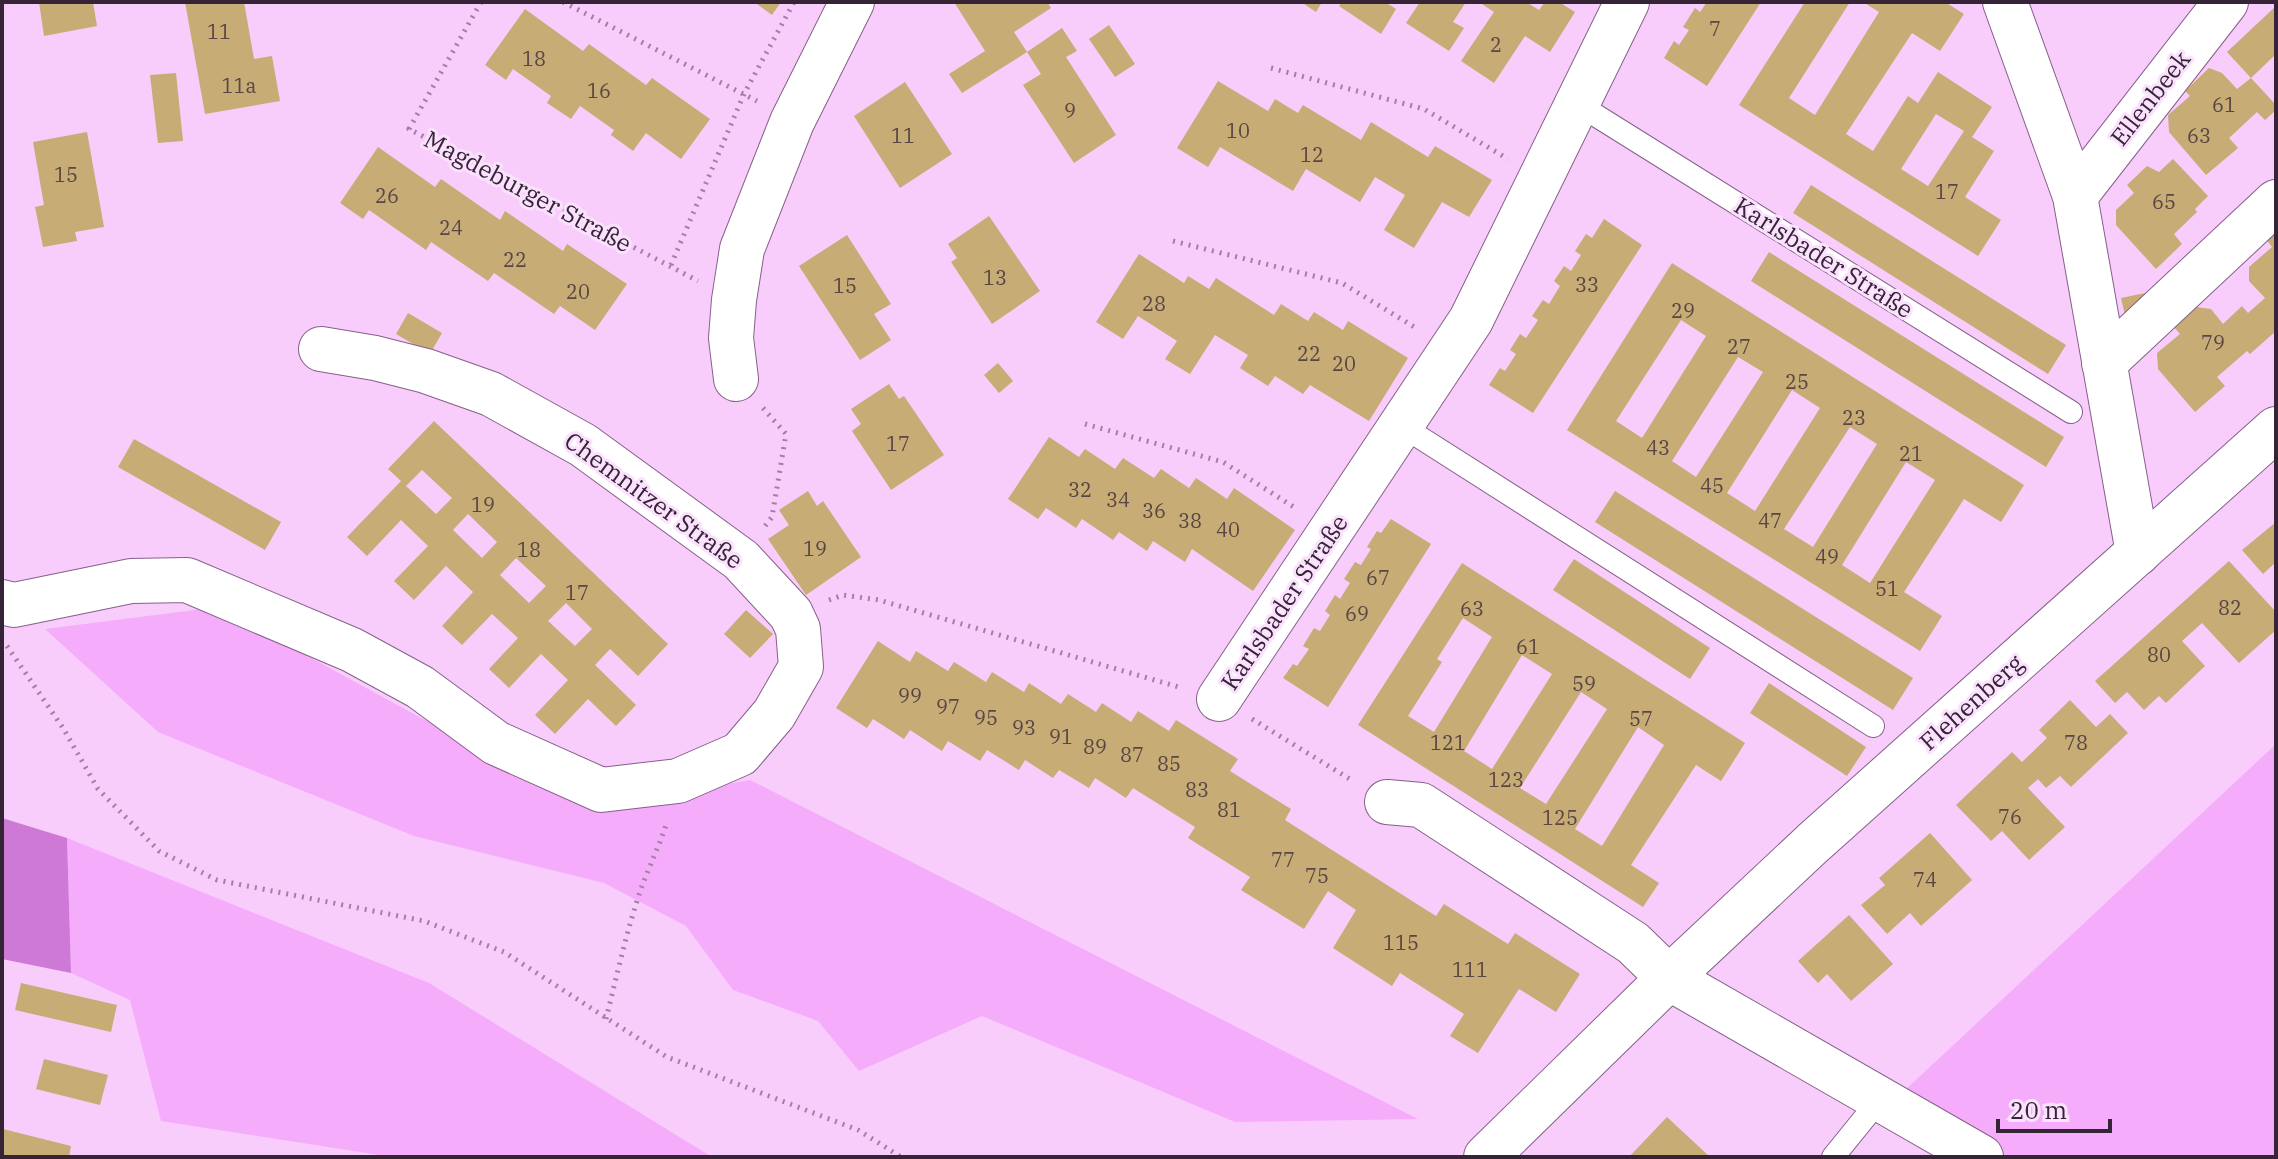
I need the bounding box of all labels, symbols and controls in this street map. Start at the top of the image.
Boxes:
house number: 7 [1709,15,1721,42]
house number: 11 [207,18,231,45]
house number: 2 [1490,31,1502,58]
street label: Ellenbeek [2103,44,2197,152]
house number: 18 [522,45,546,72]
house number: 11a [222,72,257,99]
house number: 16 [587,77,611,104]
house number: 61 [2212,91,2236,118]
house number: 9 [1064,97,1076,124]
house number: 10 [1226,117,1250,144]
house number: 11 [891,122,915,149]
house number: 63 [2187,122,2211,149]
street label: Magdeburger Straße [419,123,637,259]
house number: 12 [1300,141,1324,168]
house number: 15 [54,161,78,188]
house number: 17 [1935,178,1959,205]
house number: 26 [375,182,399,209]
house number: 65 [2152,188,2176,215]
street label: Karlsbader Straße [1729,189,1919,325]
house number: 24 [439,214,463,241]
house number: 22 [503,246,527,273]
house number: 13 [983,264,1007,291]
house number: 33 [1575,271,1599,298]
house number: 15 [833,272,857,299]
house number: 20 [566,278,590,305]
house number: 28 [1142,290,1166,317]
house number: 29 [1671,297,1695,324]
house number: 79 [2201,329,2225,356]
house number: 27 [1727,333,1751,360]
house number: 22 [1297,340,1321,367]
house number: 20 [1332,350,1356,377]
house number: 25 [1785,368,1809,395]
house number: 23 [1842,404,1866,431]
street label: Chemnitzer Straße [558,424,750,576]
house number: 17 [886,430,910,457]
house number: 43 [1646,434,1670,461]
house number: 21 [1899,440,1923,467]
house number: 45 [1700,472,1724,499]
house number: 32 [1068,476,1092,503]
house number: 34 [1106,486,1130,513]
house number: 19 [471,491,495,518]
house number: 36 [1142,497,1166,524]
house number: 38 [1178,507,1202,534]
house number: 47 [1758,507,1782,534]
street label: Karlsbader Straße [1213,508,1355,696]
house number: 40 [1216,516,1240,543]
house number: 19 [803,535,827,562]
house number: 18 [517,536,541,563]
house number: 49 [1815,543,1839,570]
house number: 67 [1366,564,1390,591]
house number: 51 [1875,575,1899,602]
house number: 17 [565,579,589,606]
house number: 82 [2218,594,2242,621]
house number: 63 [1460,595,1484,622]
house number: 69 [1345,600,1369,627]
house number: 61 [1516,633,1540,660]
house number: 80 [2147,641,2171,668]
street label: Flehenberg [1912,647,2030,757]
house number: 59 [1572,670,1596,697]
house number: 99 [898,682,922,709]
house number: 97 [936,693,960,720]
house number: 95 [974,704,998,731]
house number: 57 [1629,705,1653,732]
house number: 93 [1012,714,1036,741]
house number: 91 [1049,723,1073,750]
house number: 121 [1430,729,1466,756]
house number: 78 [2064,729,2088,756]
house number: 89 [1083,733,1107,760]
house number: 87 [1120,741,1144,768]
house number: 85 [1157,750,1181,777]
house number: 123 [1488,766,1524,793]
house number: 83 [1185,776,1209,803]
house number: 81 [1217,796,1241,823]
house number: 76 [1998,803,2022,830]
house number: 125 [1542,804,1578,831]
house number: 77 [1271,846,1295,873]
house number: 75 [1305,862,1329,889]
house number: 74 [1913,866,1937,893]
house number: 115 [1383,929,1419,956]
house number: 111 [1452,956,1488,983]
scale bar [1998,1083,2110,1133]
text: 20 m [2010,1094,2067,1126]

